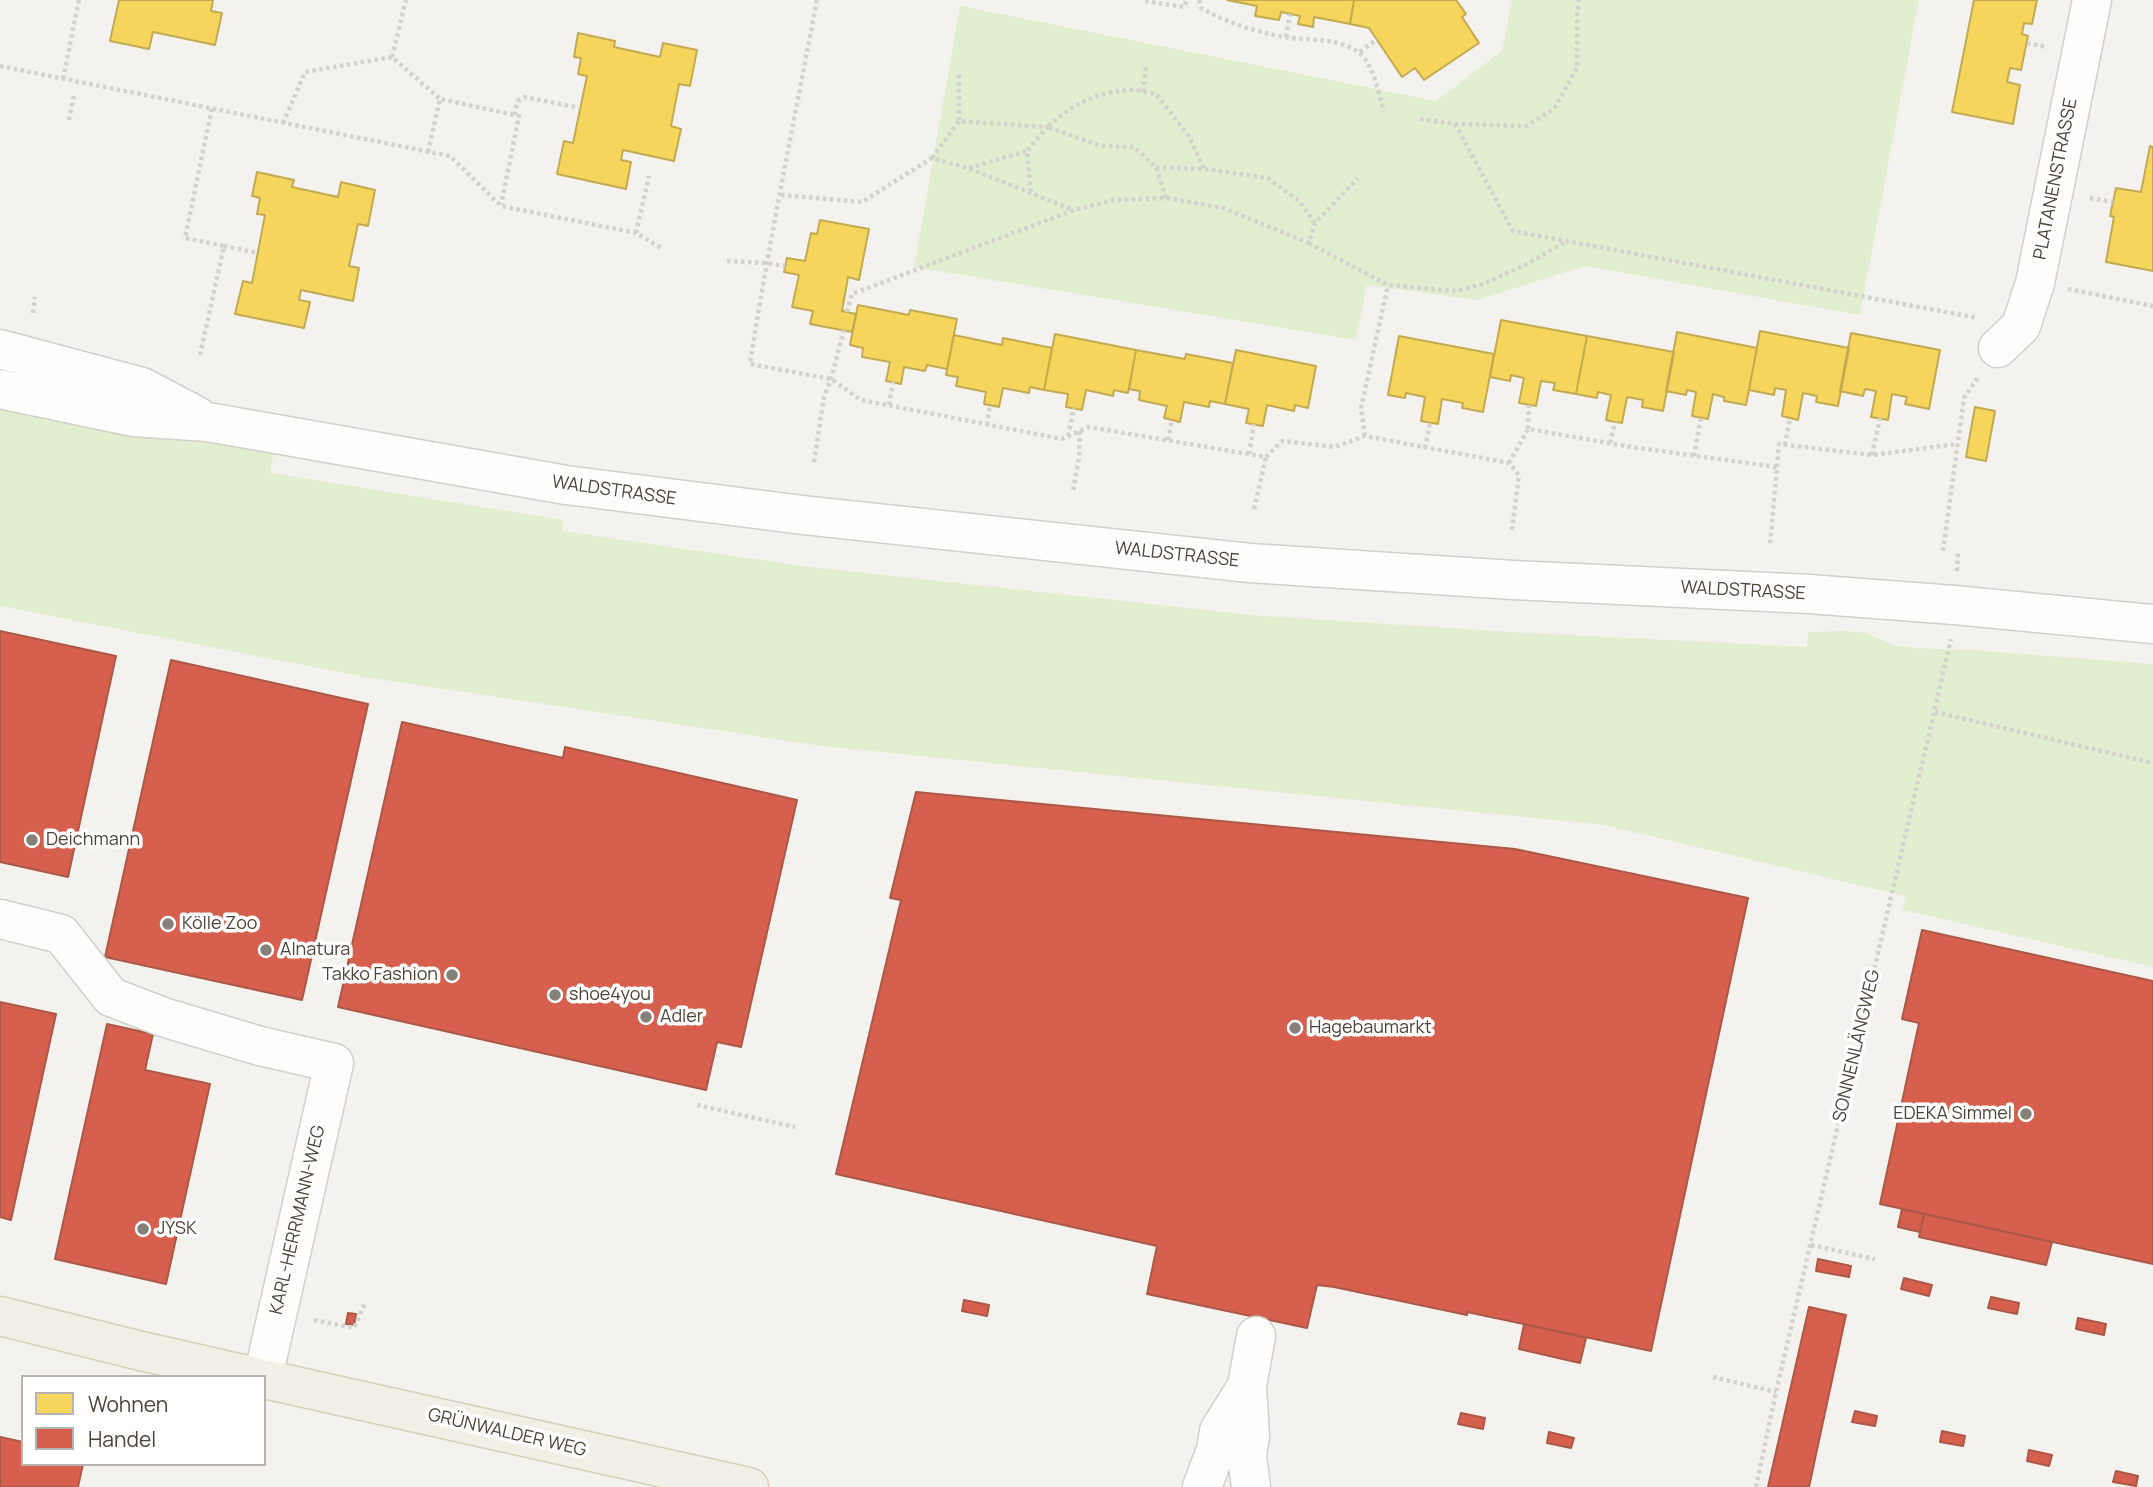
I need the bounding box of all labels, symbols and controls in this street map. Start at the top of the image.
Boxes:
street label: PLATANENSTRASSE [2030,96,2082,262]
street label: WALDSTRASSE [551,472,677,510]
street label: WALDSTRASSE [1114,538,1240,572]
street label: WALDSTRASSE [1680,577,1806,605]
place label: Deichmann [46,829,140,851]
marker: Deichmann [24,832,40,848]
place label: Kölle Zoo [182,913,257,935]
marker: Kölle Zoo [160,916,176,932]
place label: Alnatura [280,939,350,961]
marker: Alnatura [258,942,274,958]
place label: Takko Fashion [322,964,438,986]
marker: Takko Fashion [444,967,460,983]
street label: SONNENLÄNGWEG [1829,968,1885,1124]
place label: shoe4you [569,984,651,1006]
marker: shoe4you [547,987,563,1003]
place label: Adler [660,1006,703,1028]
marker: Adler [638,1009,654,1025]
place label: Hagebaumarkt [1309,1017,1432,1039]
marker: Hagebaumarkt [1287,1020,1303,1036]
place label: EDEKA Simmel [1893,1103,2012,1125]
marker: EDEKA Simmel [2018,1106,2034,1122]
street label: KARL-HERRMANN-WEG [266,1123,330,1317]
place label: JYSK [157,1218,197,1240]
marker: JYSK [135,1221,151,1237]
legend [21,1375,266,1466]
text: Wohnen [88,1390,168,1418]
street label: GRÜNWALDER WEG [426,1404,588,1462]
text: Handel [88,1425,156,1453]

